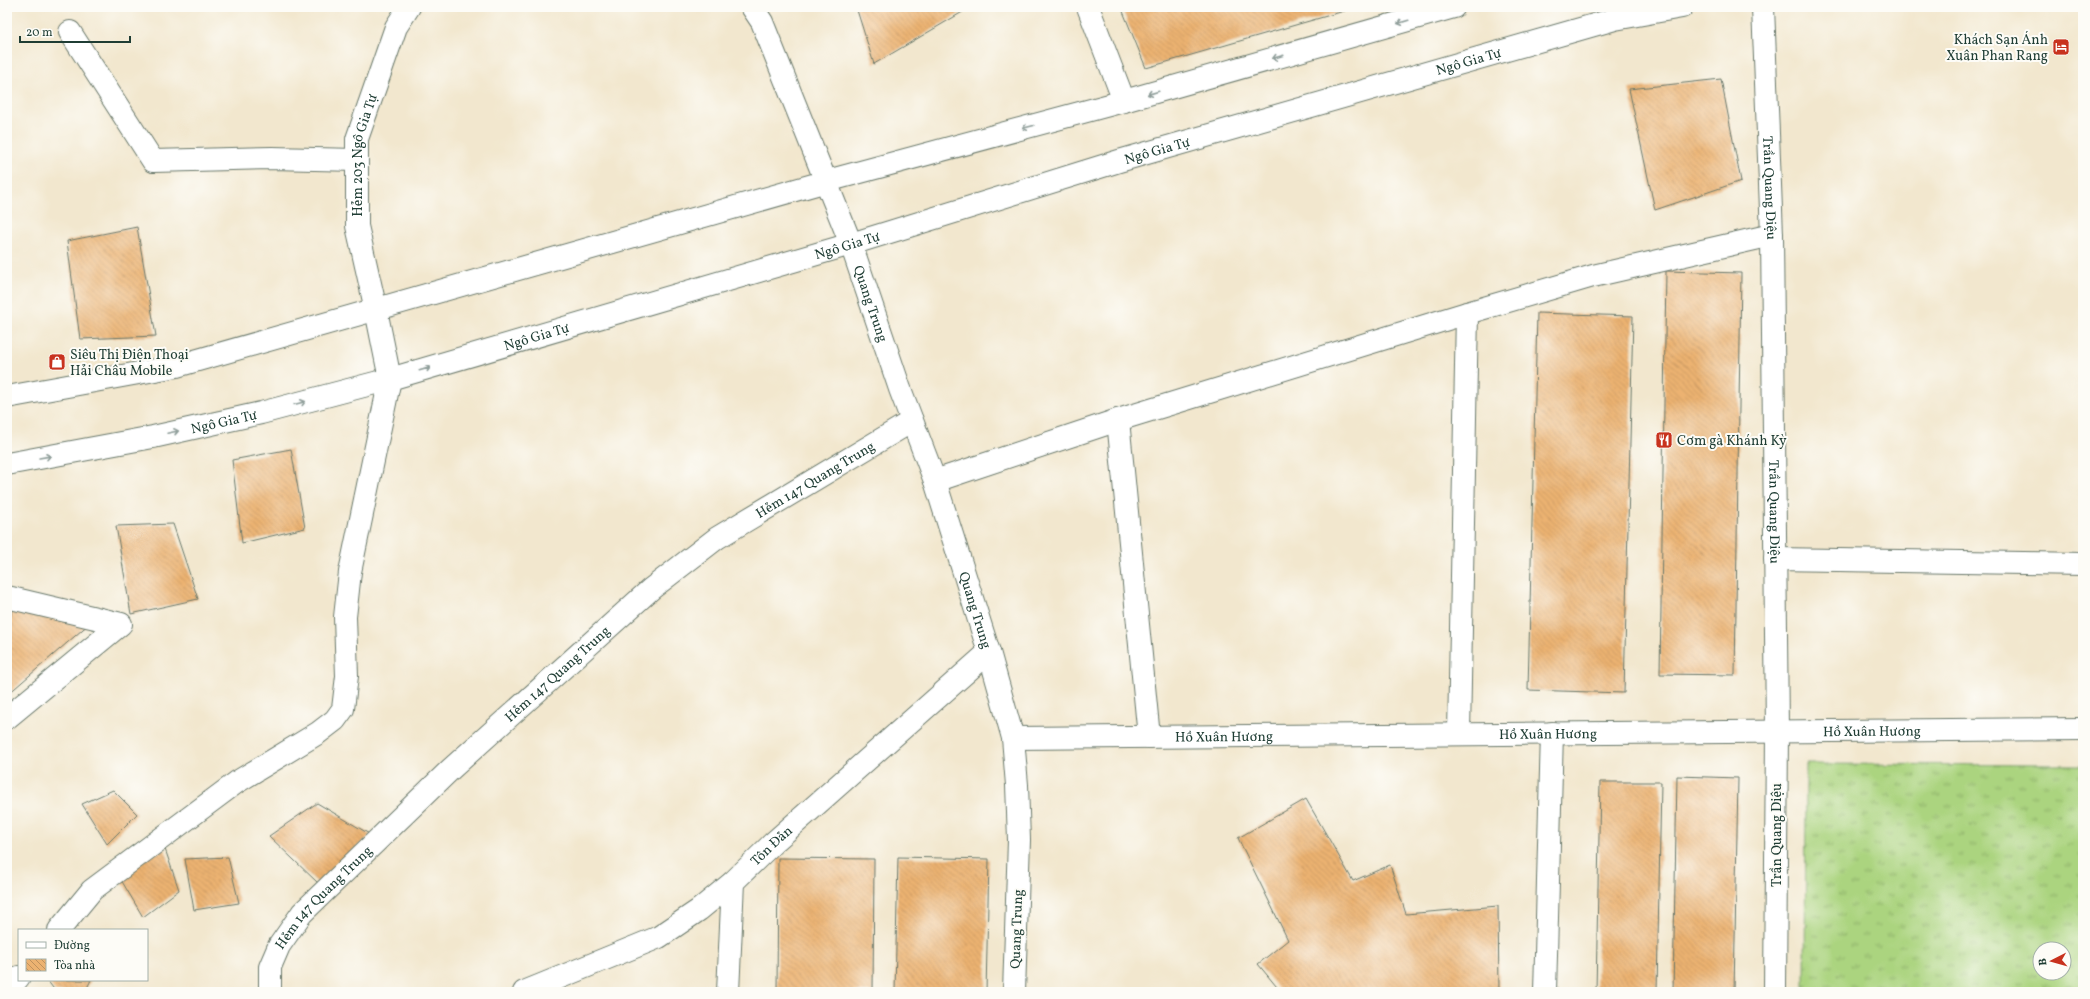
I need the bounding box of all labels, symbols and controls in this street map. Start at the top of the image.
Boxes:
scale bar [20,18,130,44]
one-way arrow [1397,18,1410,26]
text: 20 m [26,25,53,41]
place label: Khách Sạn Ánh Xuân Phan Rang [1946,31,2048,66]
hotel icon: Khách Sạn Ánh Xuân Phan Rang [2051,37,2071,57]
street label: Ngô Gia Tự [1434,44,1504,81]
one-way arrow [1272,54,1285,61]
one-way arrow [1147,90,1160,97]
street label: Hẻm 203 Ngô Gia Tự [349,92,383,217]
one-way arrow [1021,124,1034,131]
street label: Ngô Gia Tự [1122,133,1192,170]
street label: Trần Quang Diệu [1757,136,1780,240]
street label: Ngô Gia Tự [813,228,883,265]
street label: Quang Trung [848,263,891,345]
street label: Ngô Gia Tự [502,319,572,356]
place label: Siêu Thị Điện Thoại Hải Châu Mobile [70,346,189,381]
shop icon: Siêu Thị Điện Thoại Hải Châu Mobile [47,352,67,372]
one-way arrow [418,365,431,372]
one-way arrow [293,399,306,406]
street label: Ngô Gia Tự [189,406,259,439]
one-way arrow [166,428,179,436]
restaurant icon: Cơm gà Khánh Kỳ [1654,430,1674,450]
place label: Cơm gà Khánh Kỳ [1677,432,1787,451]
street label: Hẻm 147 Quang Trung [753,437,879,524]
one-way arrow [39,453,52,461]
street label: Trần Quang Diệu [1763,460,1783,564]
street label: Quang Trung [953,569,995,651]
street label: Hẻm 147 Quang Trung [501,622,615,727]
street label: Hồ Xuân Hương [1823,722,1921,742]
street label: Hồ Xuân Hương [1499,725,1597,745]
street label: Hồ Xuân Hương [1175,728,1273,748]
street label: Trần Quang Diệu [1768,783,1787,887]
street label: Tôn Đản [747,822,797,871]
street label: Hẻm 147 Quang Trung [271,842,377,954]
street label: Quang Trung [1007,889,1028,969]
legend [18,929,148,981]
text: Đường [54,938,90,954]
north arrow [2032,941,2072,981]
text: B [2036,957,2051,966]
text: Tòa nhà [54,958,95,974]

